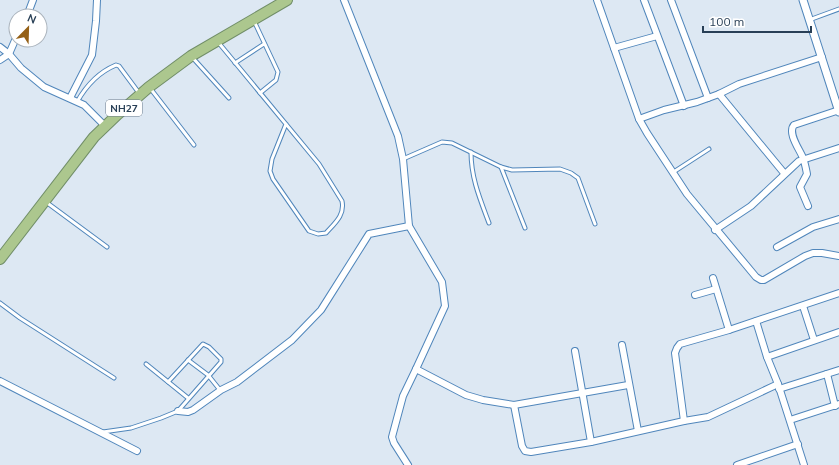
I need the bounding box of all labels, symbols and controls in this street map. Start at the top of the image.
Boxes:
north arrow [8,8,48,48]
scale bar [703,8,811,34]
text: N [25,11,38,27]
text: 100 m [709,14,744,29]
road number: NH27 [106,100,142,116]

